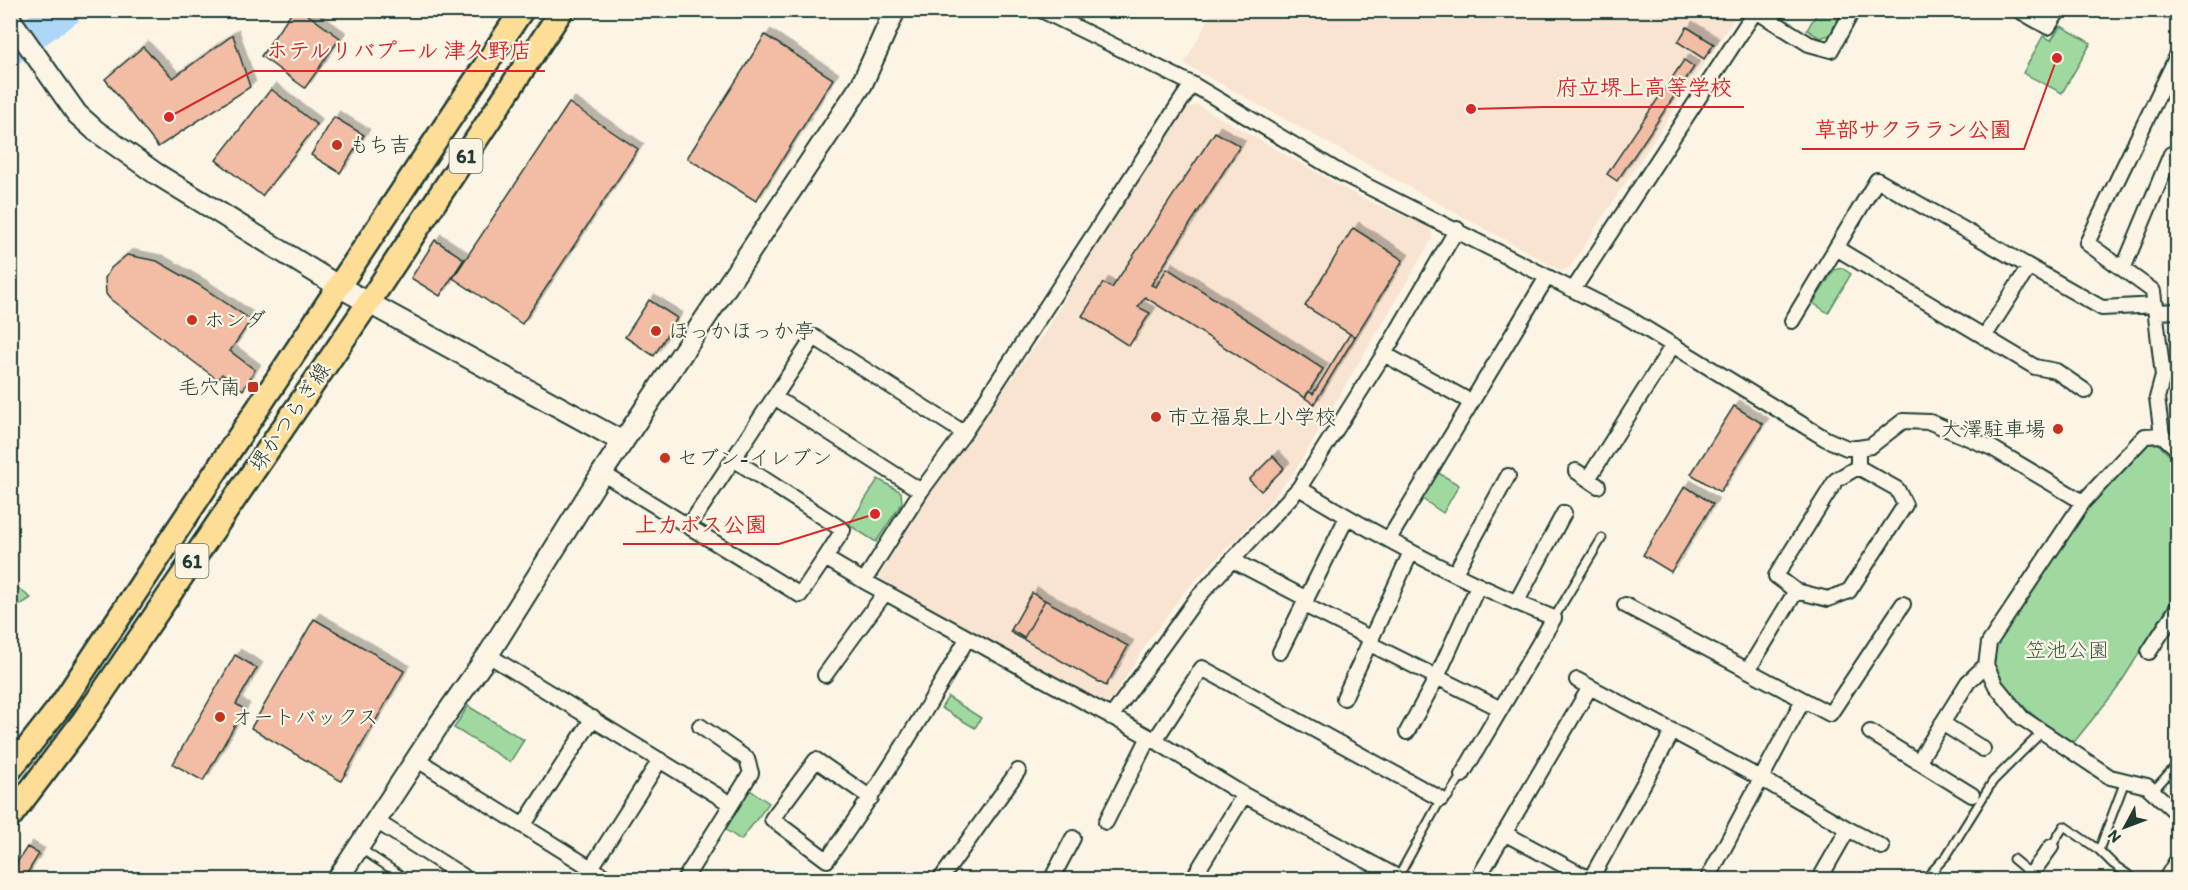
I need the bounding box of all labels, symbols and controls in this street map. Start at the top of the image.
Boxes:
callout: ホテルリバプール 津久野店 [253,31,545,71]
text: ホテルリバプール 津久野店 [266,37,532,64]
callout: 府立堺上高等学校 [1544,67,1744,107]
text: 府立堺上高等学校 [1556,74,1732,101]
callout: 草部サクララン公園 [1802,109,2024,149]
text: 草部サクララン公園 [1814,116,2012,143]
place label: もち吉 [349,132,410,157]
marker: もち吉 [330,138,344,152]
road number: 61 [450,139,482,173]
place label: ホンダ [204,307,266,332]
marker: ホンダ [185,313,199,327]
place label: ほっかほっか亭 [668,318,815,343]
marker: ほっかほっか亭 [649,324,663,338]
street label: 堺かつらぎ線 [244,358,335,476]
place label: 毛穴南 [178,374,241,399]
marker: 毛穴南 [246,380,260,394]
place label: 市立福泉上小学校 [1168,404,1336,429]
marker: 市立福泉上小学校 [1149,410,1163,424]
place label: 大澤駐車場 [1941,416,2046,441]
marker: 大澤駐車場 [2051,422,2065,436]
place label: セブン-イレブン [677,445,832,470]
marker: セブン-イレブン [658,451,672,465]
callout: 上カボス公園 [623,504,779,544]
text: 上カボス公園 [635,511,767,538]
road number: 61 [176,544,208,578]
park label: 笠池公園 [2025,637,2109,662]
place label: オートバックス [232,704,379,729]
marker: オートバックス [213,710,227,724]
north arrow [2095,797,2155,857]
text: N [2103,826,2125,847]

